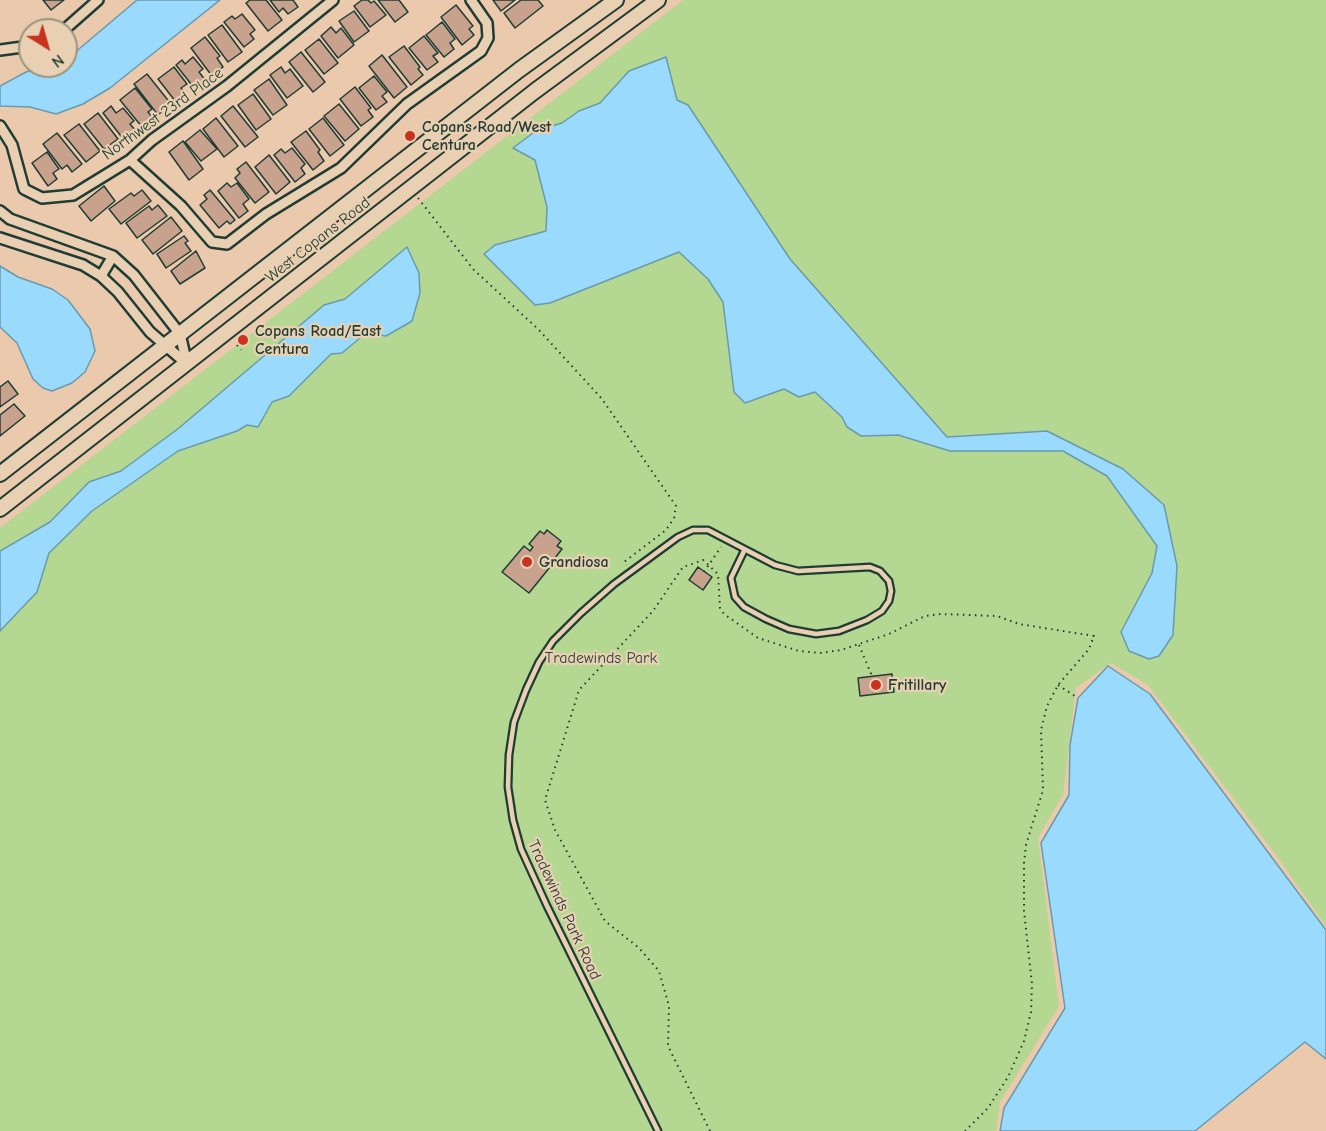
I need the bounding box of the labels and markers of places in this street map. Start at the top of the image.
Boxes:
place label: Copans Road/West Centura [422,117,551,155]
marker: Copans Road/West Centura [403,129,417,143]
place label: Copans Road/East Centura [255,321,381,359]
marker: Copans Road/East Centura [236,333,250,347]
place label: Grandiosa [539,552,609,572]
marker: Grandiosa [520,555,534,569]
place label: Fritillary [888,675,946,695]
marker: Fritillary [869,678,883,692]

